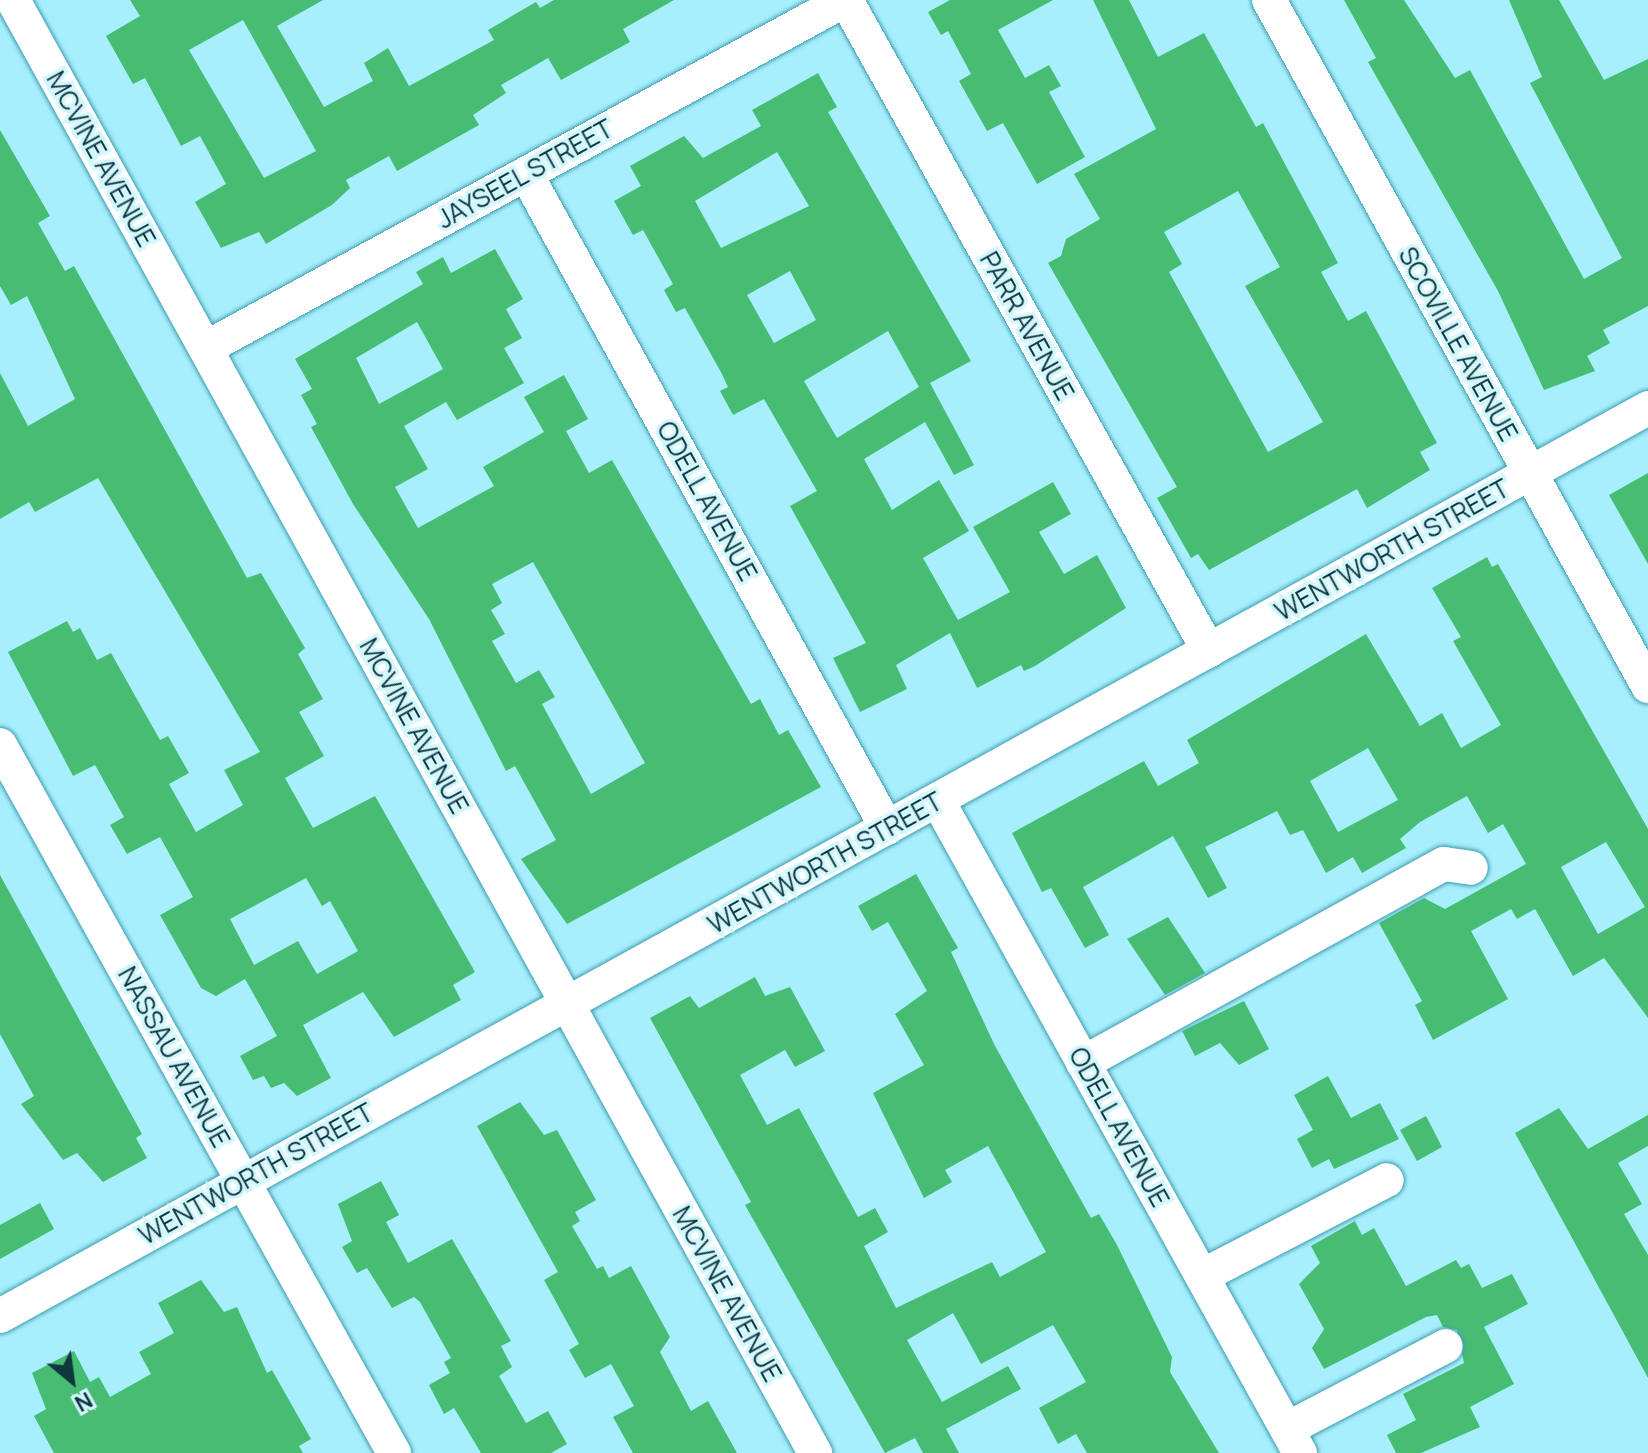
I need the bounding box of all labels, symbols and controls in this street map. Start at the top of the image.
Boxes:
street label: MCVINE AVENUE [40,66,162,252]
street label: JAYSEEL STREET [431,113,619,235]
street label: SCOVILLE AVENUE [1392,242,1524,446]
street label: PARR AVENUE [973,246,1081,406]
street label: ODELL AVENUE [650,415,764,587]
street label: WENTWORTH STREET [1269,473,1515,627]
street label: MCVINE AVENUE [353,633,475,819]
street label: WENTWORTH STREET [702,786,948,940]
street label: NASSAU AVENUE [111,961,237,1153]
street label: ODELL AVENUE [1062,1041,1176,1213]
street label: WENTWORTH STREET [133,1097,379,1251]
street label: MCVINE AVENUE [666,1201,788,1387]
north arrow [32,1341,112,1421]
text: N [69,1385,98,1419]

